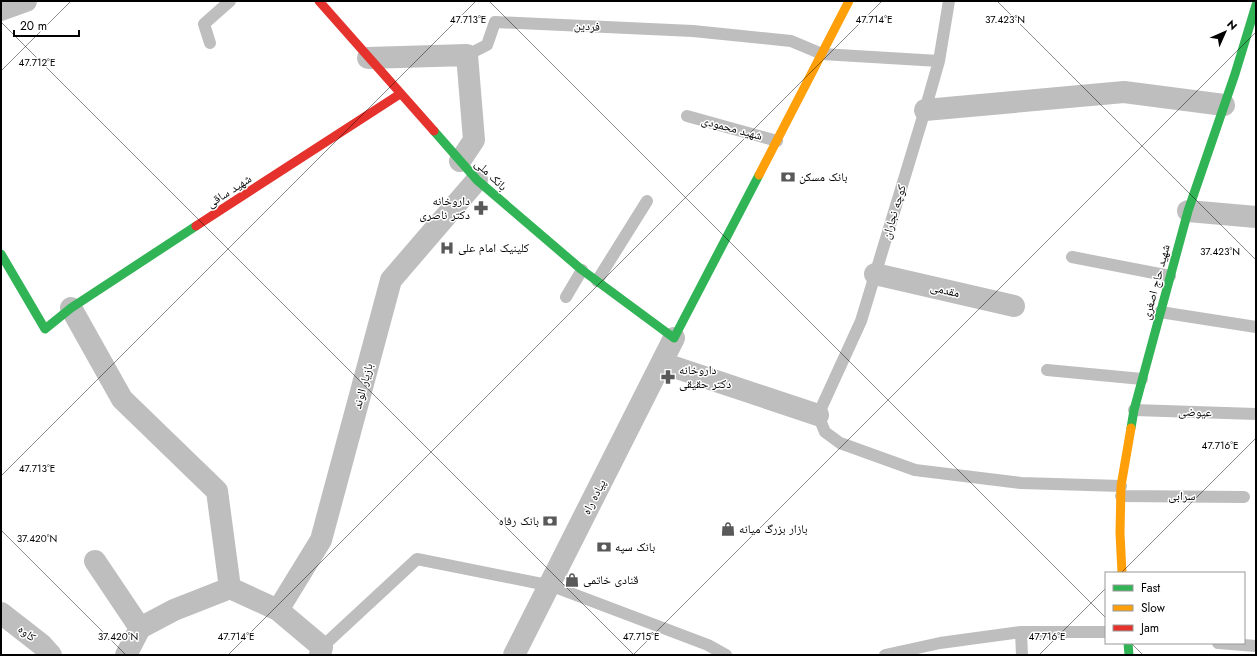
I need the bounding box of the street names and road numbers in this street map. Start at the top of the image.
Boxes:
street label: فردین [574,16,600,36]
street label: شهید محمودی [699,111,765,145]
street label: بانک ملی [471,155,511,195]
street label: شهید ساقی [203,170,255,212]
street label: کوچه نجاران [877,183,911,241]
street label: شهید حاج اصغری [1137,242,1175,322]
street label: مقدمی [929,278,961,302]
street label: بازیار الوند [348,361,378,411]
street label: عیوضی [1178,402,1212,422]
street label: پیاده راه [578,476,611,518]
street label: سرابی [1168,487,1196,505]
street label: کاوه [14,620,40,646]

